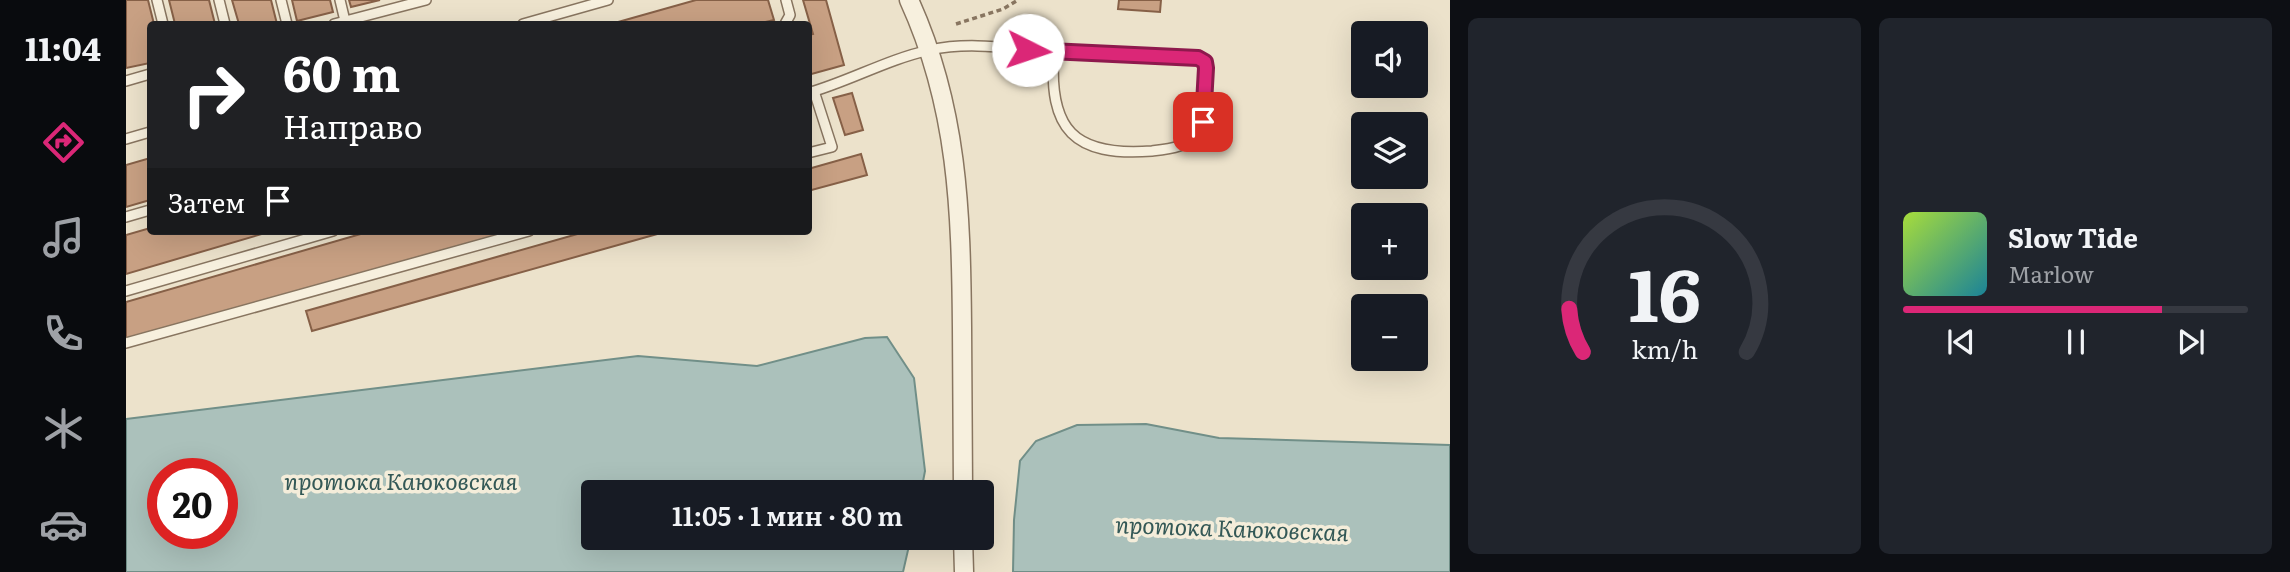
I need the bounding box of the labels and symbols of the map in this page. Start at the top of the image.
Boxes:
position arrow [991,13,1065,87]
pin [1173,92,1233,152]
speed limit sign: 20 [147,458,238,549]
water label: протока Каюковская [285,463,518,497]
water label: протока Каюковская [1115,506,1349,548]

